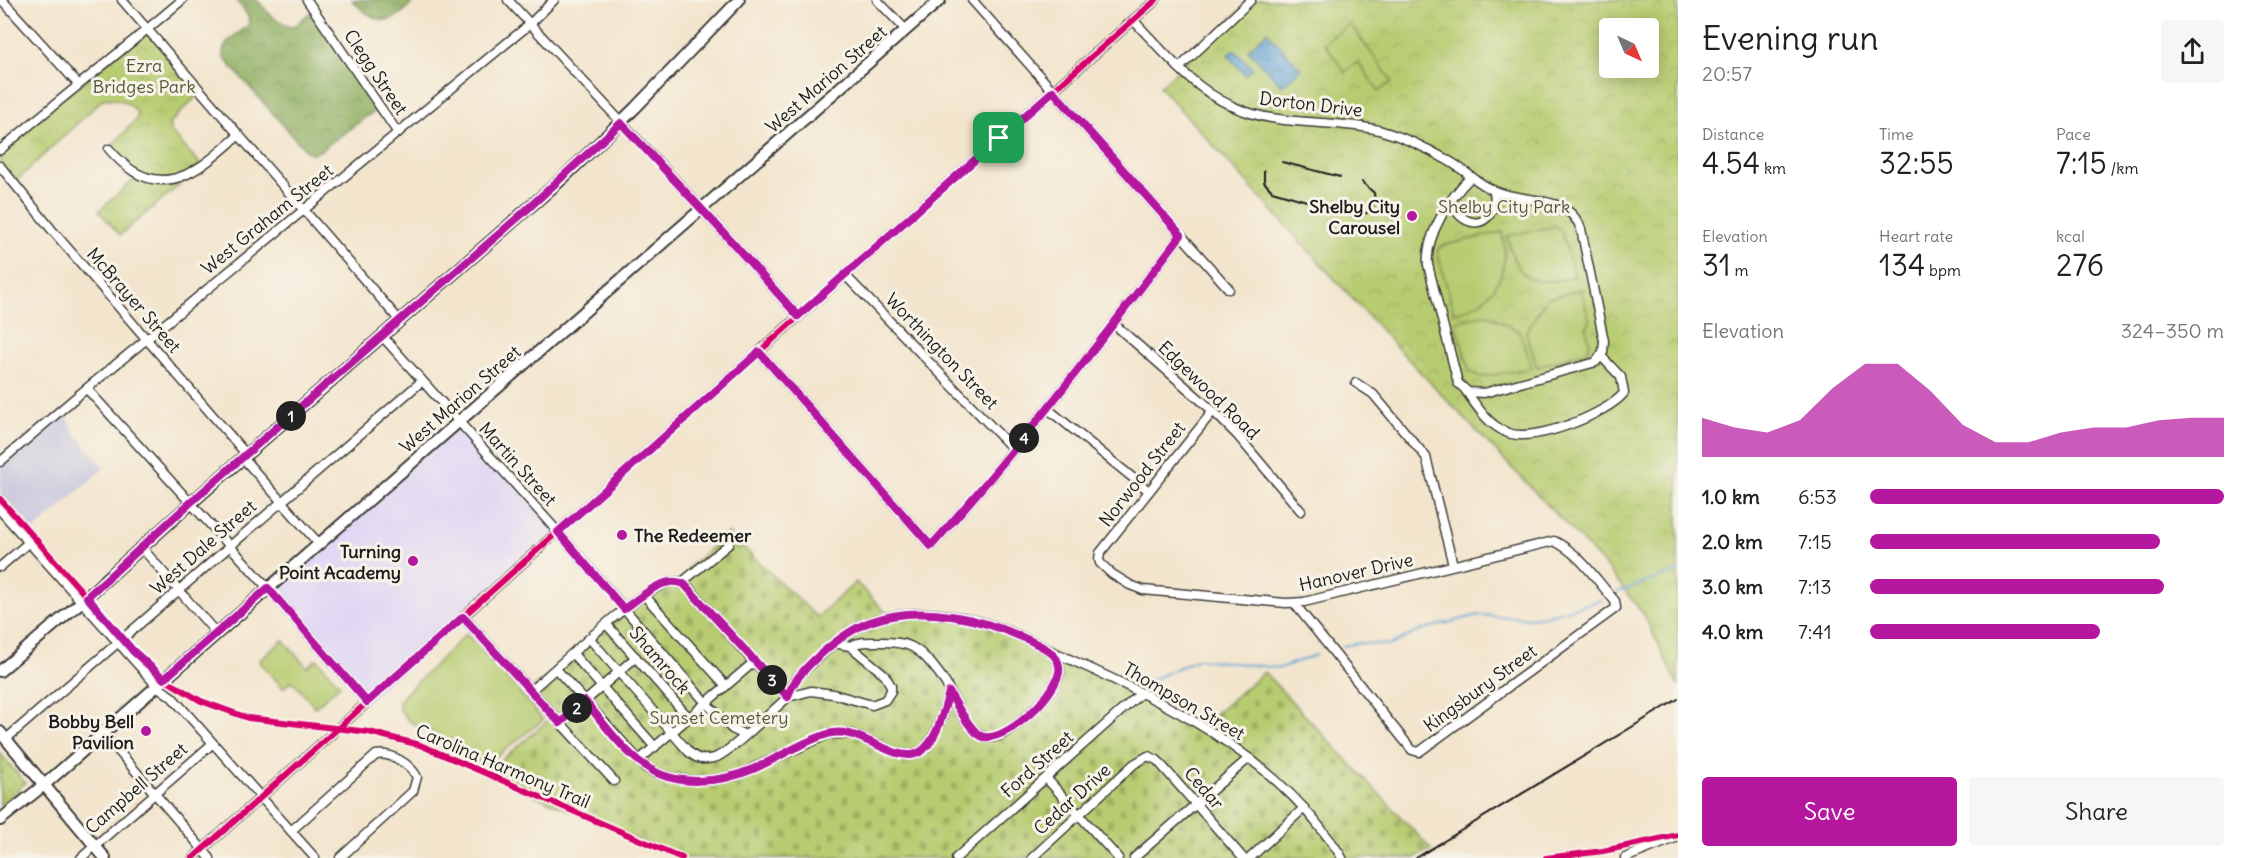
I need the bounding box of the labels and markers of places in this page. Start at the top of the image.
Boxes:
pin [973,112,1024,163]
place label: Shelby City Carousel [1309,195,1400,239]
marker: Shelby City Carousel [1405,209,1419,223]
pin: 1 [276,401,306,431]
pin: 4 [1009,423,1039,453]
place label: The Redeemer [634,524,752,547]
marker: The Redeemer [615,528,629,542]
place label: Turning Point Academy [279,540,401,584]
marker: Turning Point Academy [406,554,420,568]
pin: 3 [757,665,787,695]
pin: 2 [562,693,592,723]
place label: Bobby Bell Pavilion [48,710,135,754]
marker: Bobby Bell Pavilion [139,724,153,738]

